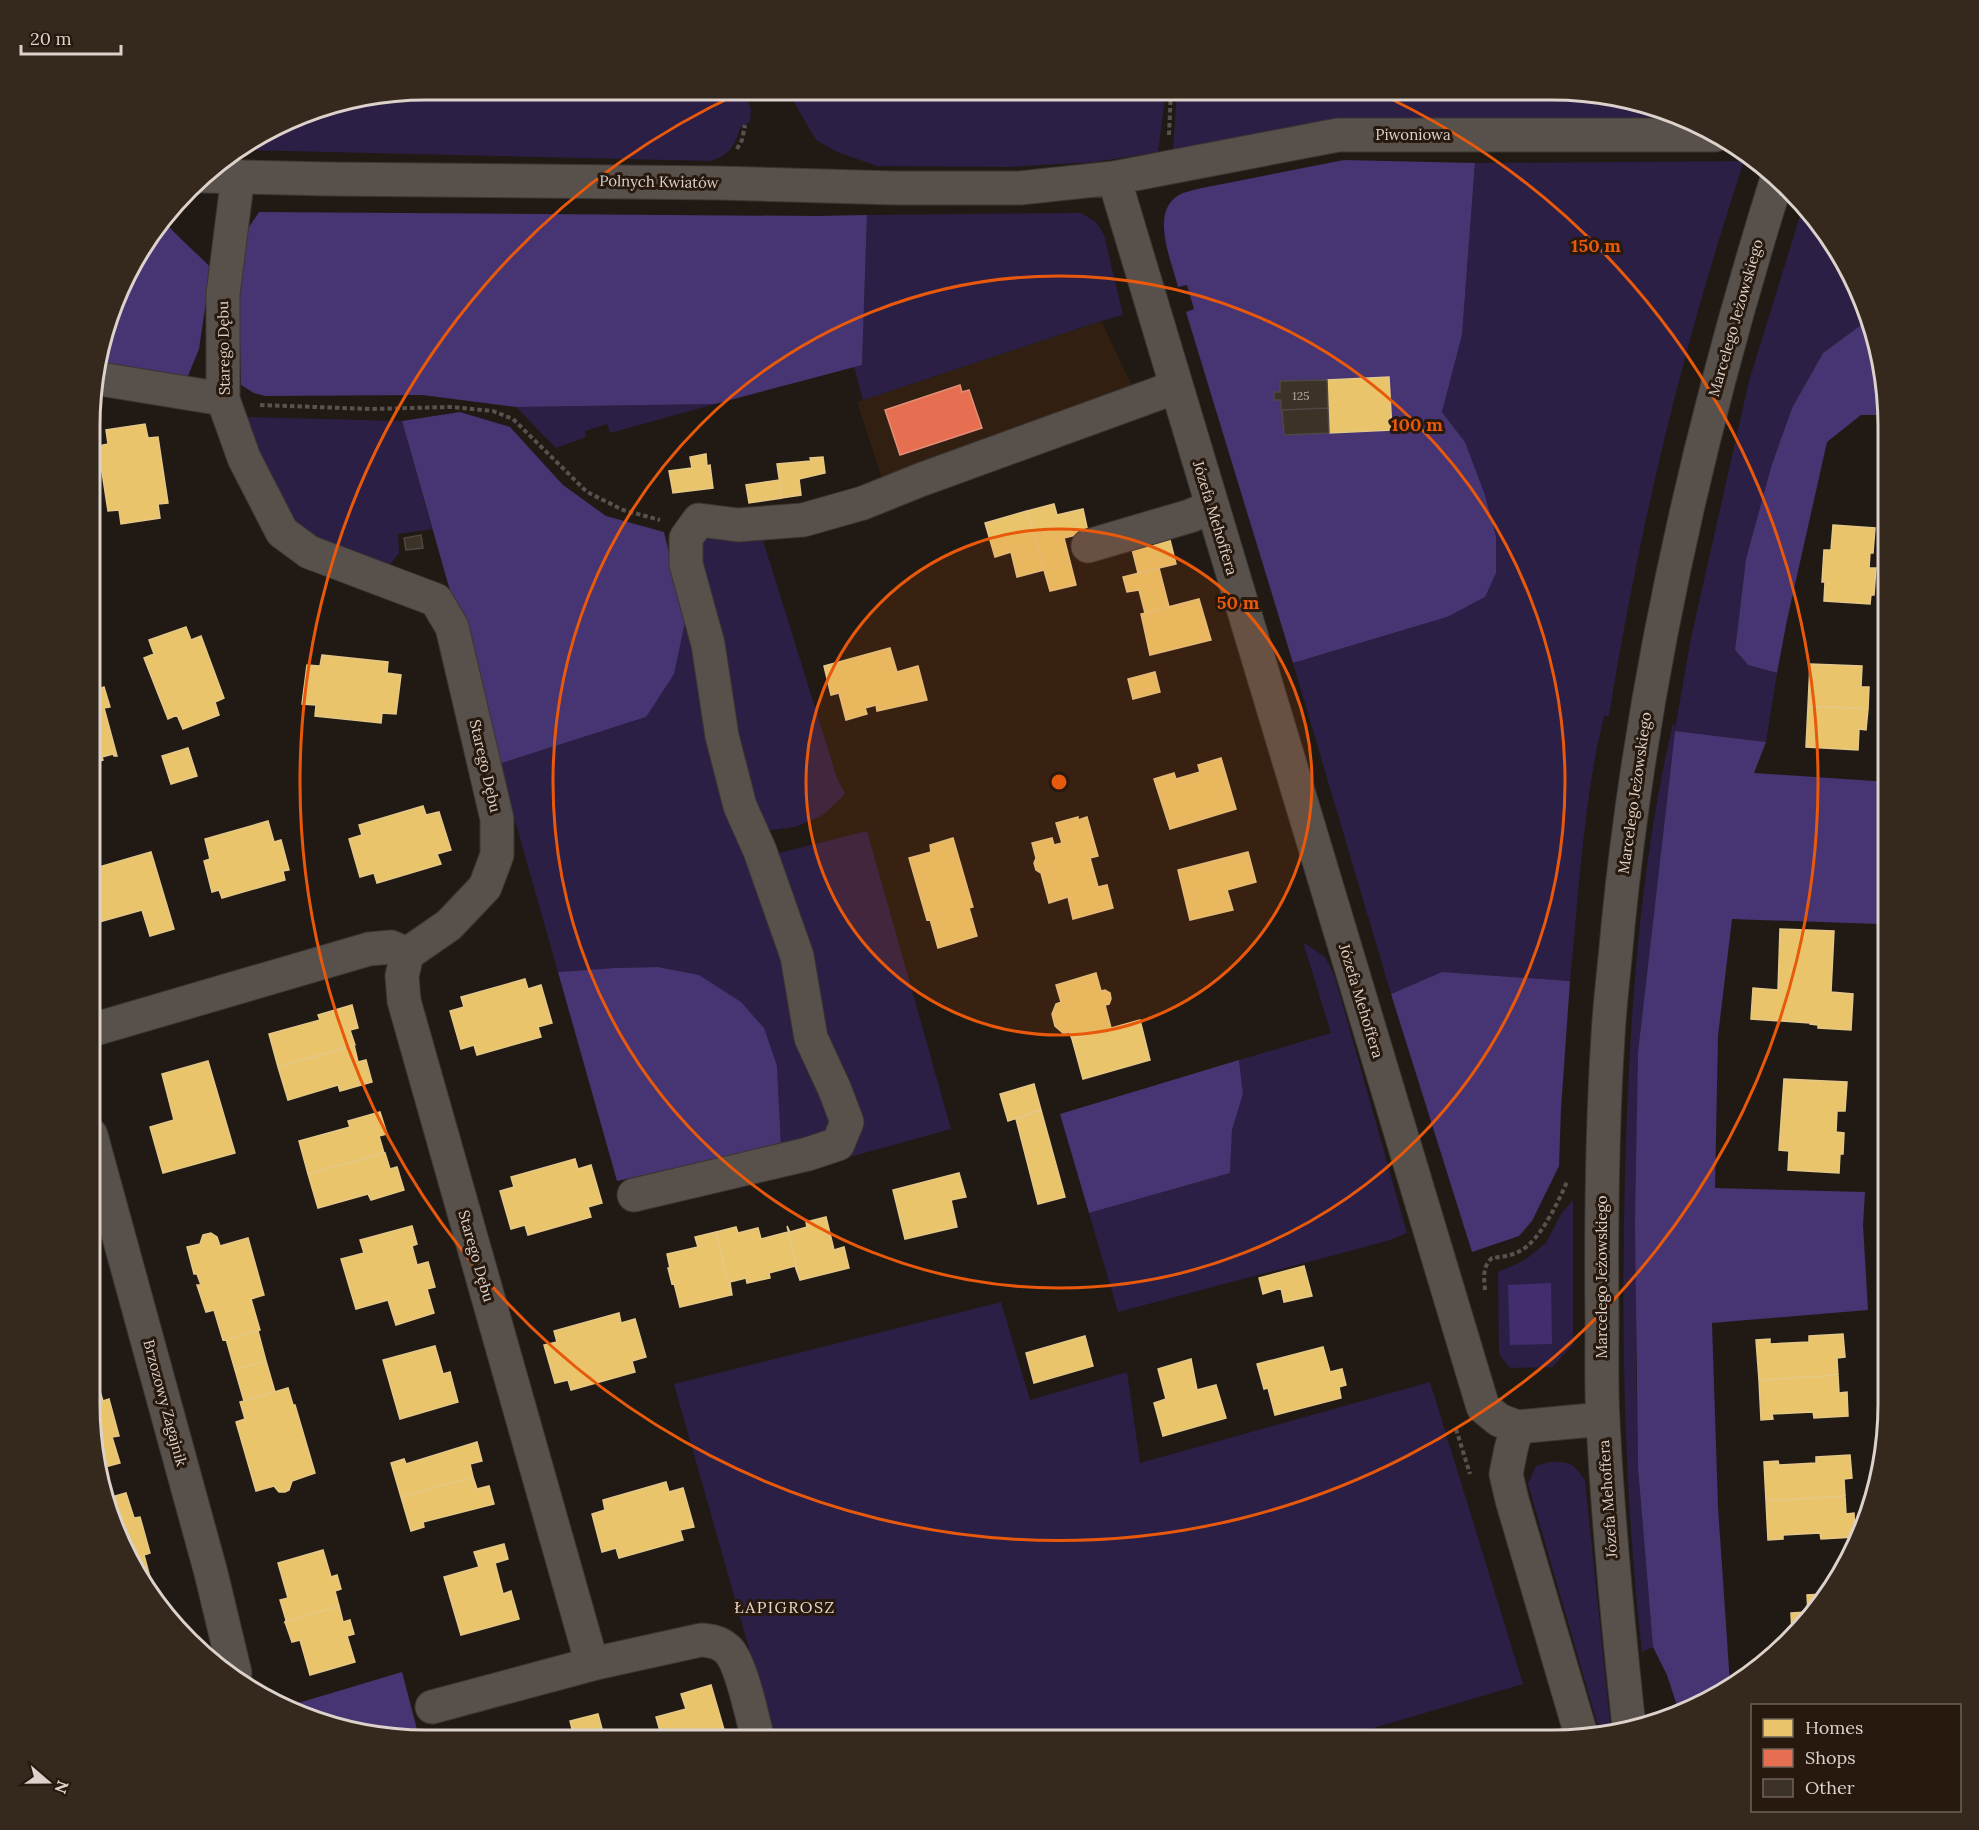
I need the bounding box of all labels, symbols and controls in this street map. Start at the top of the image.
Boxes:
scale bar [21,18,122,56]
text: 20 m [30,27,72,50]
street label: Piwoniowa [1375,125,1451,144]
street label: Polnych Kwiatów [599,171,719,192]
text: 150 m [1571,234,1621,257]
street label: Marcelego Jeżowskiego [1704,237,1767,399]
street label: Starego Dębu [213,301,234,395]
house number: 125 [1292,388,1310,403]
text: 100 m [1391,413,1443,436]
street label: Józefa Mehoffera [1189,457,1242,578]
text: 50 m [1217,591,1260,614]
street label: Marcelego Jeżowskiego [1614,711,1655,875]
street label: Starego Dębu [466,718,505,814]
centre of rings [1049,772,1069,792]
street label: Józefa Mehoffera [1335,940,1388,1061]
street label: Marcelego Jeżowskiego [1592,1195,1611,1359]
street label: Starego Dębu [454,1208,499,1304]
street label: Brzozowy Zagajnik [139,1337,192,1468]
street label: Józefa Mehoffera [1594,1439,1621,1560]
district label: ŁAPIGROSZ [734,1597,836,1617]
legend [1751,1704,1961,1812]
text: Homes [1805,1716,1863,1739]
text: Shops [1805,1746,1856,1769]
north arrow [18,1752,78,1812]
text: Other [1805,1776,1855,1799]
text: N [51,1778,74,1796]

